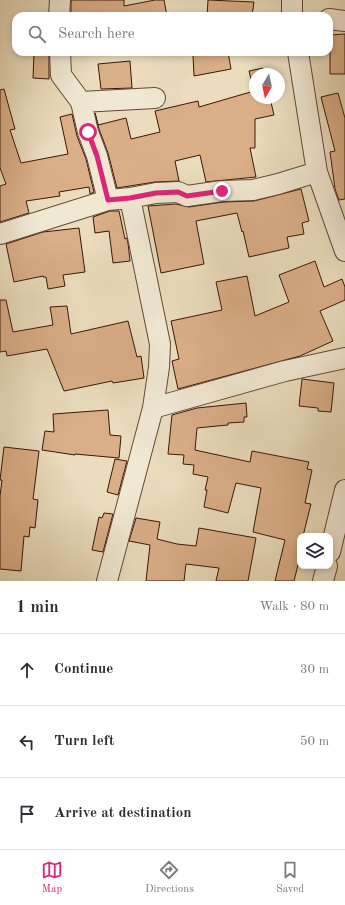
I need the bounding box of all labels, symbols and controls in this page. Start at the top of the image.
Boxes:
search box [12,12,333,56]
icon: search [26,23,48,45]
text: Search here [58,27,135,42]
north arrow [249,68,285,104]
route start [79,123,97,141]
route end [213,182,231,200]
map controls [297,533,333,569]
button: layers [297,533,333,569]
text: 1 min [16,599,59,616]
text: Walk · 80 m [260,600,329,613]
icon: ahead [16,659,38,681]
text: Continue [54,662,113,677]
text: 30 m [300,663,329,676]
icon: left [16,731,38,753]
text: Turn left [54,734,114,749]
text: 50 m [300,735,329,748]
icon: arrive [16,803,38,825]
text: Arrive at destination [54,806,192,821]
tab: Map [41,859,63,897]
tab: Directions [145,859,194,897]
tab: Saved [276,859,304,897]

